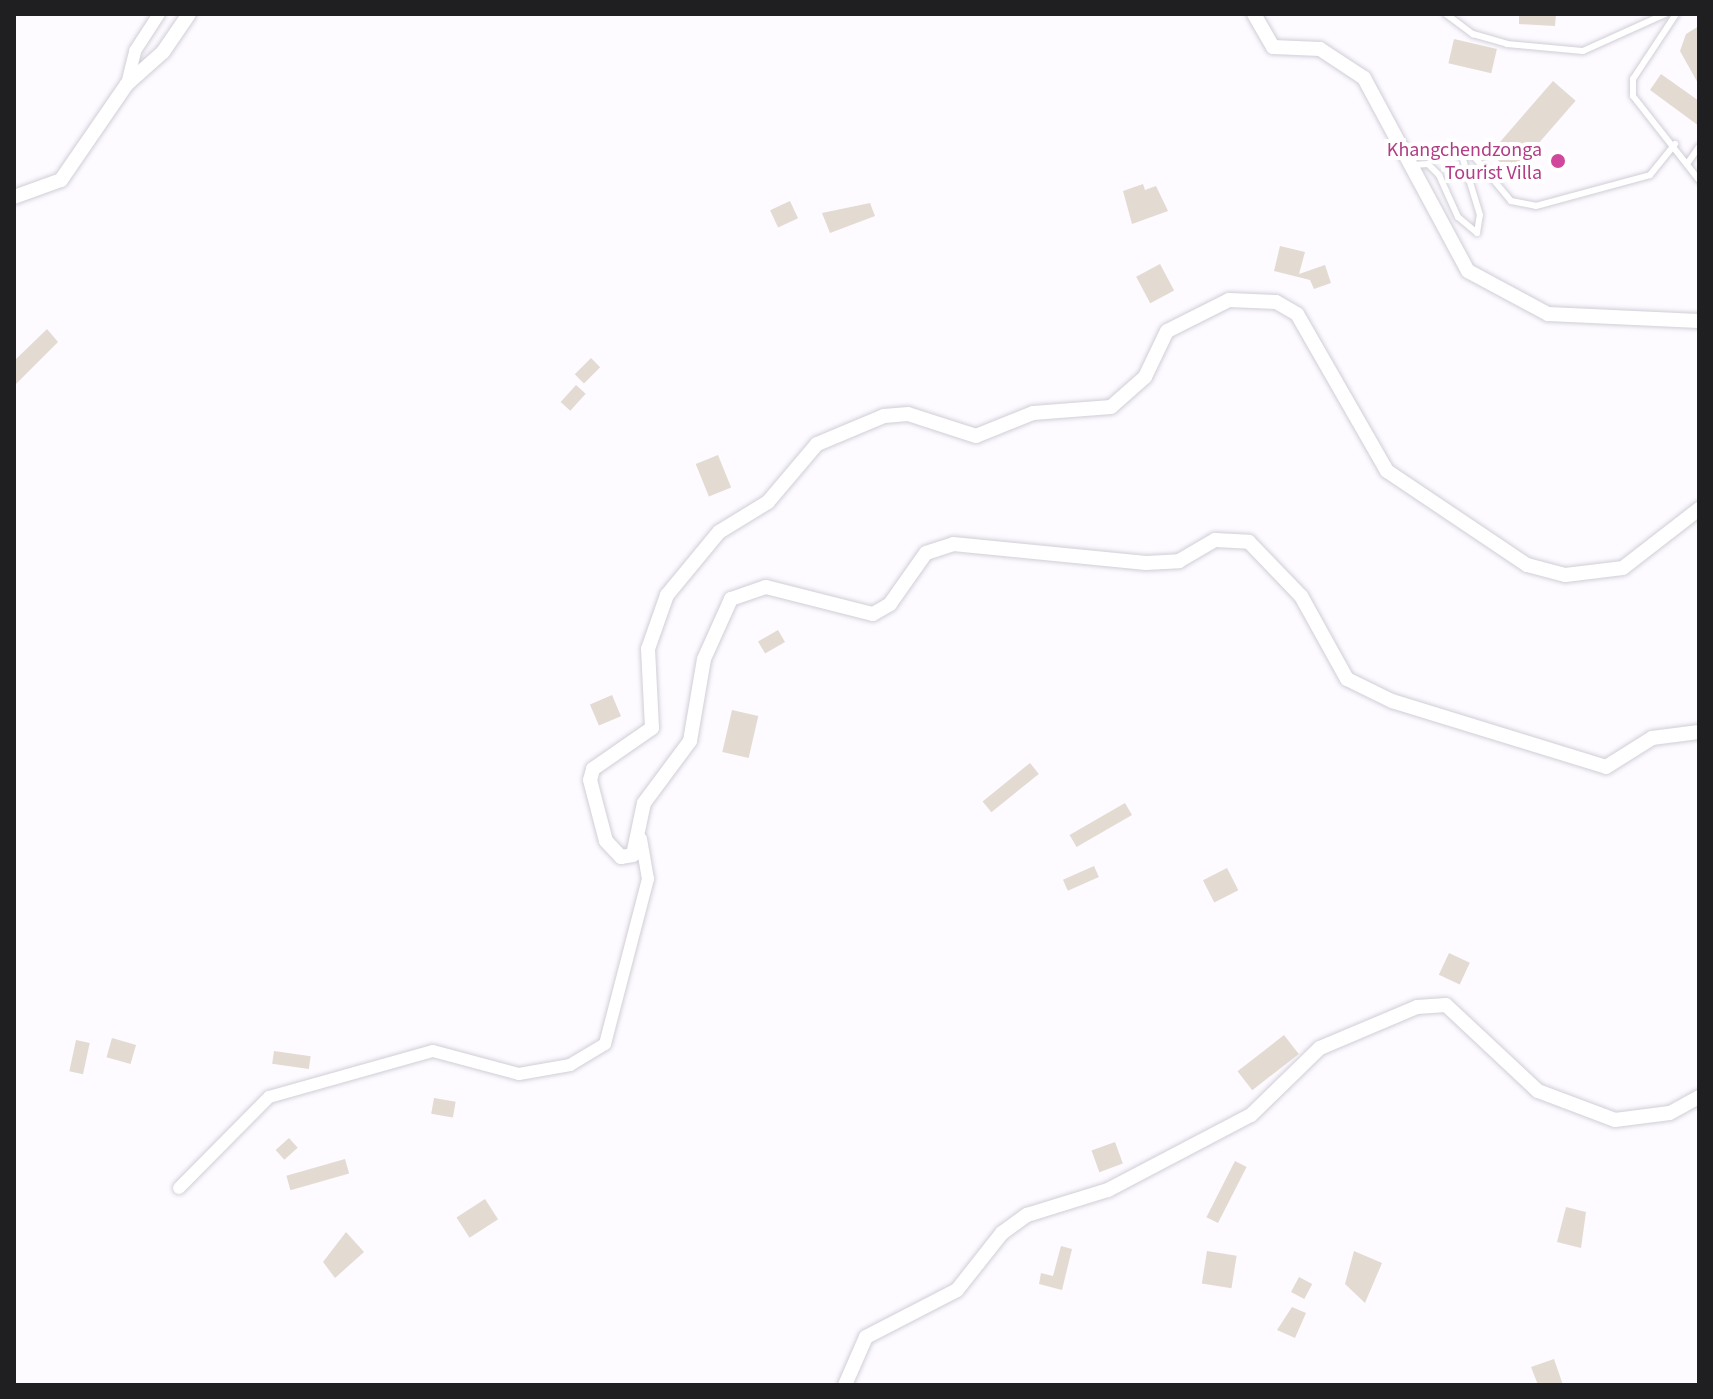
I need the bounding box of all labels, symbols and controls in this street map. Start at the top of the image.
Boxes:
place label: Khangchendzonga Tourist Villa [1387,138,1542,185]
marker: Khangchendzonga Tourist Villa [1549,152,1567,170]

